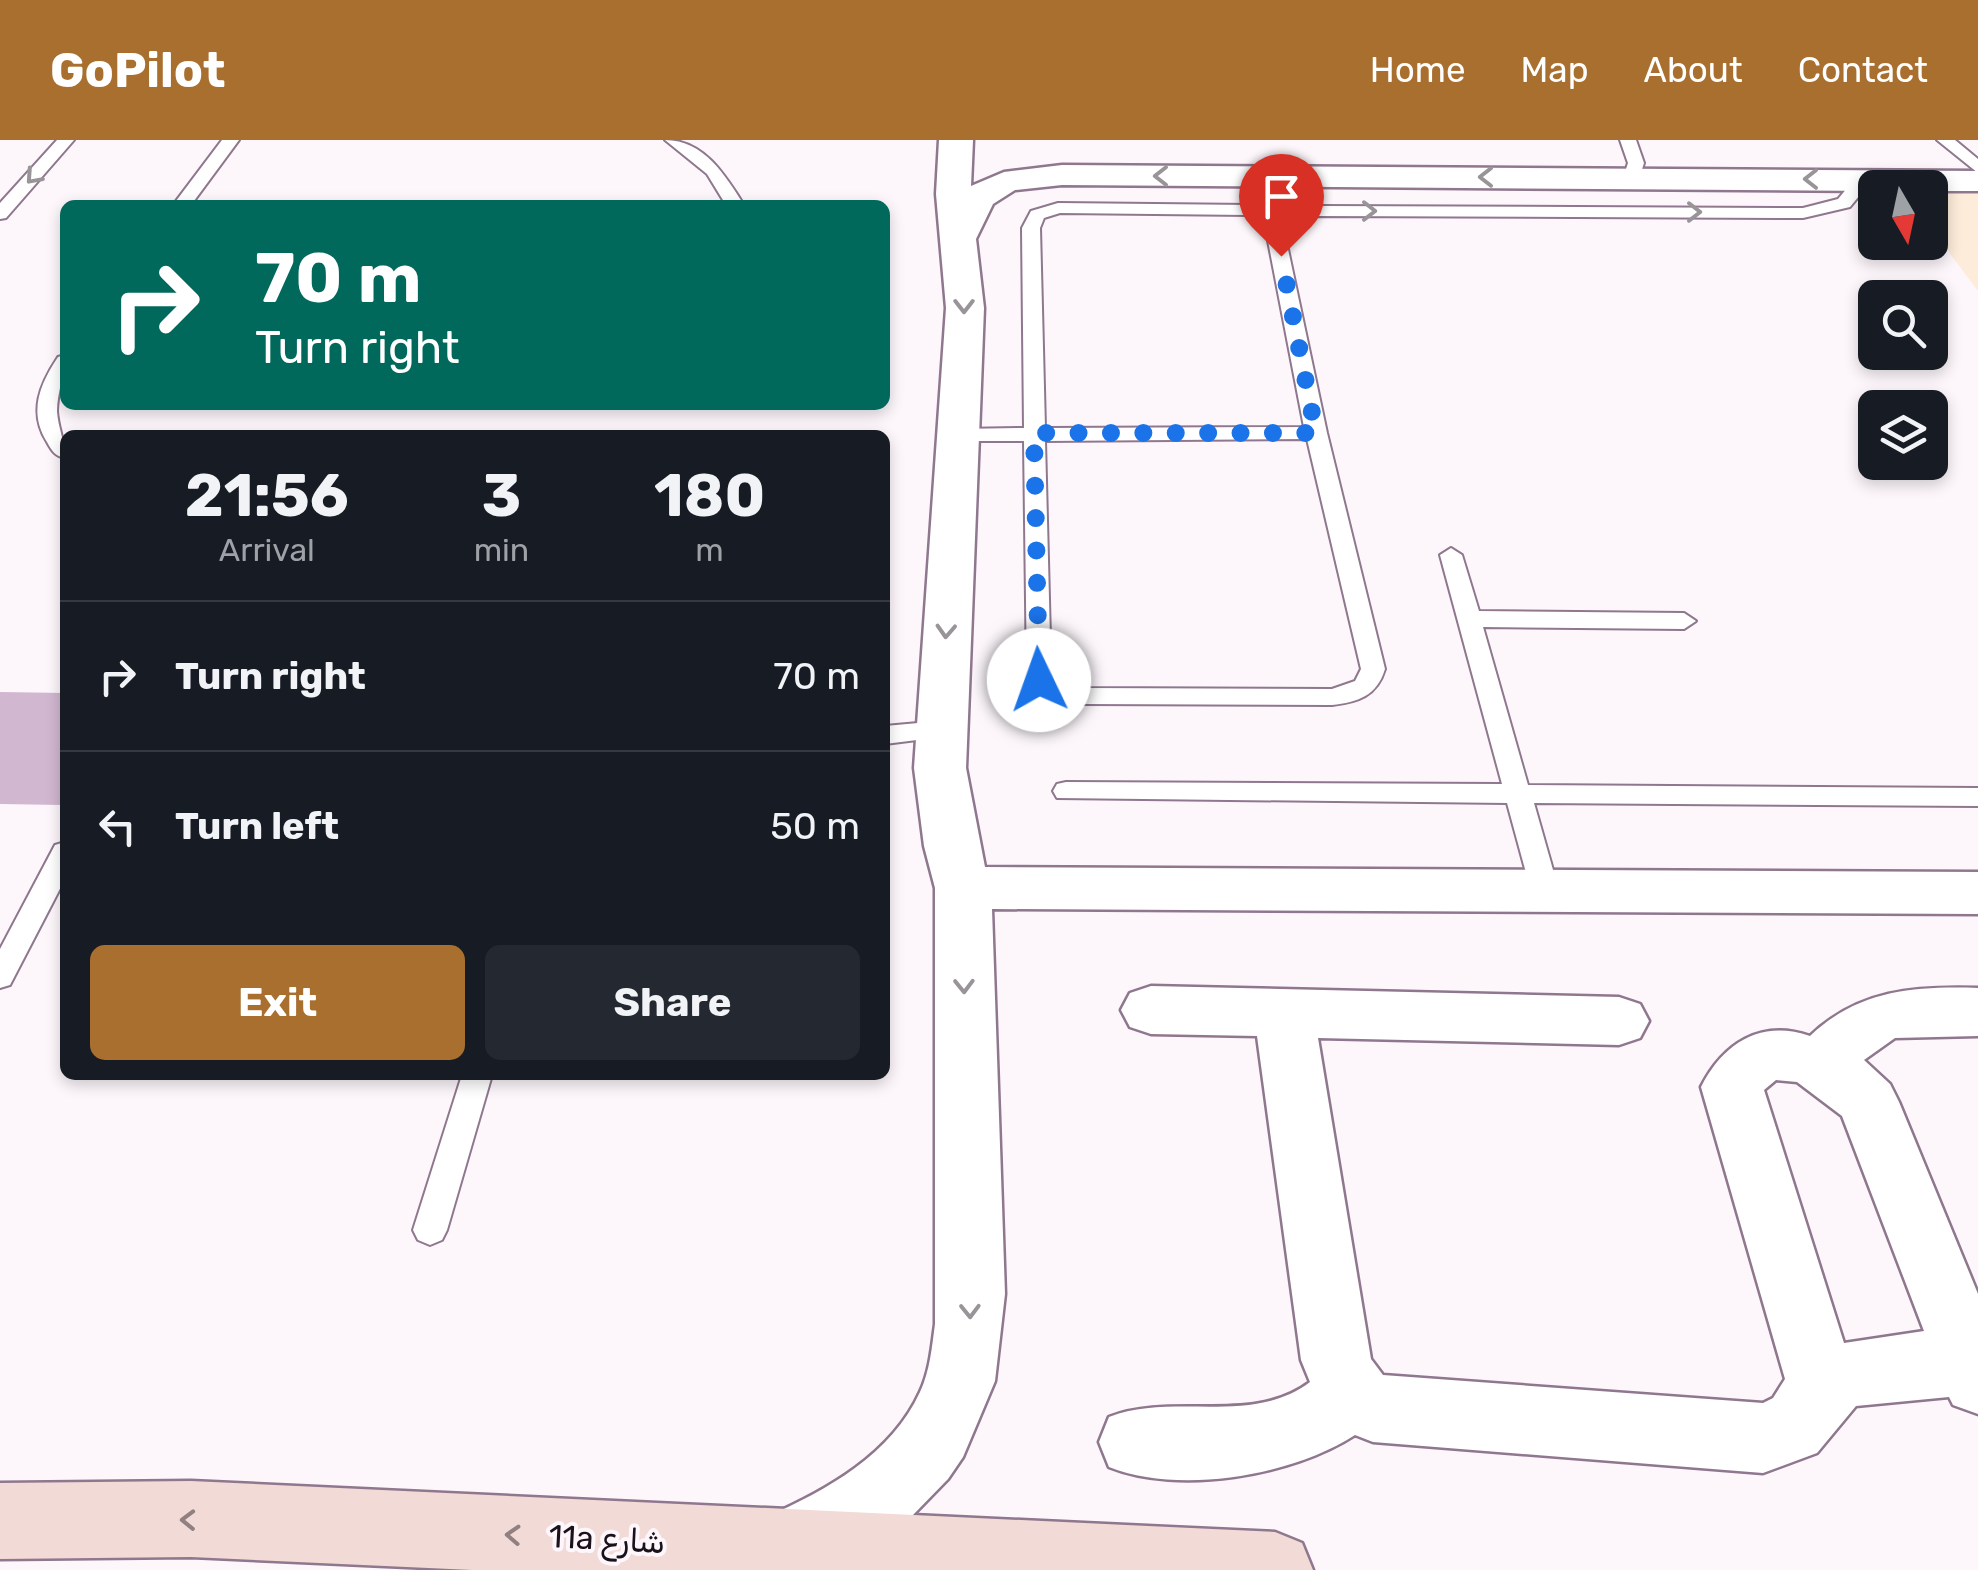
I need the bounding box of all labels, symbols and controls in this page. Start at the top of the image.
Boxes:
text: GoPilot [50,42,225,99]
text: Home [1370,49,1466,91]
text: Map [1521,49,1589,91]
text: About [1644,49,1743,91]
text: Contact [1798,49,1928,91]
pin [1239,154,1324,257]
one-way arrow [27,165,45,184]
one-way arrow [1152,165,1168,187]
one-way arrow [1477,166,1492,188]
one-way arrow [1802,168,1818,190]
icon: arrive [1254,169,1309,224]
north arrow [1858,170,1948,260]
map controls [1858,170,1948,480]
one-way arrow [1362,200,1378,222]
one-way arrow [1688,201,1703,223]
text: 70 m [255,237,422,320]
icon: right [90,240,220,370]
button: search [1858,280,1948,370]
one-way arrow [953,300,975,315]
text: Turn right [255,321,459,374]
button: layers [1858,390,1948,480]
text: 21:56 [185,460,349,531]
text: 3 [482,460,521,531]
text: 180 [654,460,765,531]
text: Arrival [219,531,315,569]
text: min [474,531,529,569]
text: m [695,531,724,569]
one-way arrow [936,623,957,639]
position arrow [987,628,1091,732]
icon: right [90,649,145,704]
text: Turn right [175,653,366,699]
text: 70 m [773,653,860,699]
icon: left [90,799,145,854]
text: Turn left [175,803,339,849]
text: 50 m [770,803,860,849]
button: Exit [90,945,465,1060]
button: Share [485,945,860,1060]
one-way arrow [954,978,975,994]
one-way arrow [959,1303,980,1319]
one-way arrow [180,1509,196,1530]
street label: 11a شارع [548,1517,666,1564]
one-way arrow [504,1524,520,1545]

